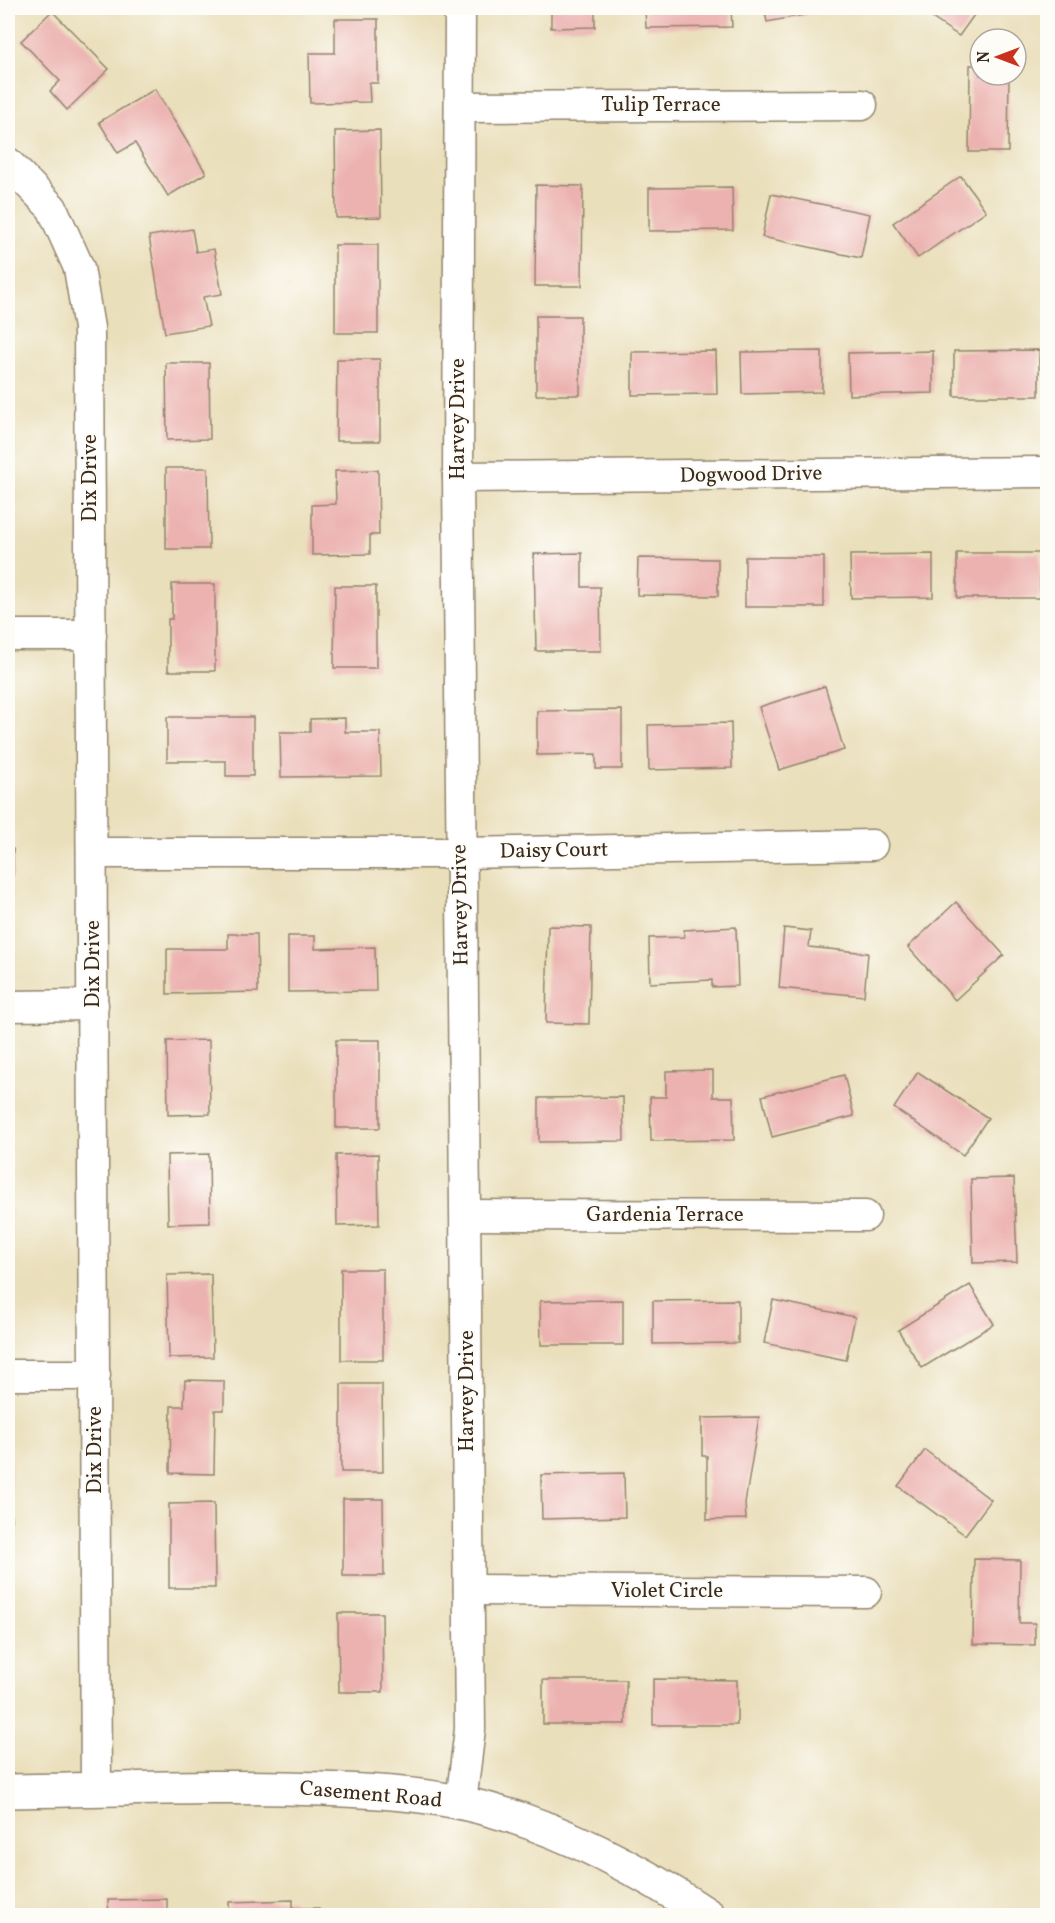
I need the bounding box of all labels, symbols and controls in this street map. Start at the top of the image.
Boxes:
north arrow [968,27,1028,87]
text: N [974,51,996,63]
street label: Tulip Terrace [601,91,721,120]
street label: Harvey Drive [444,358,473,480]
street label: Dix Drive [76,434,105,522]
street label: Dogwood Drive [679,459,823,491]
street label: Daisy Court [499,836,609,866]
street label: Harvey Drive [445,844,477,966]
street label: Dix Drive [79,920,108,1008]
street label: Gardenia Terrace [586,1201,744,1230]
street label: Harvey Drive [453,1330,482,1452]
street label: Dix Drive [81,1406,110,1494]
street label: Violet Circle [611,1577,723,1606]
street label: Casement Road [298,1774,444,1816]

